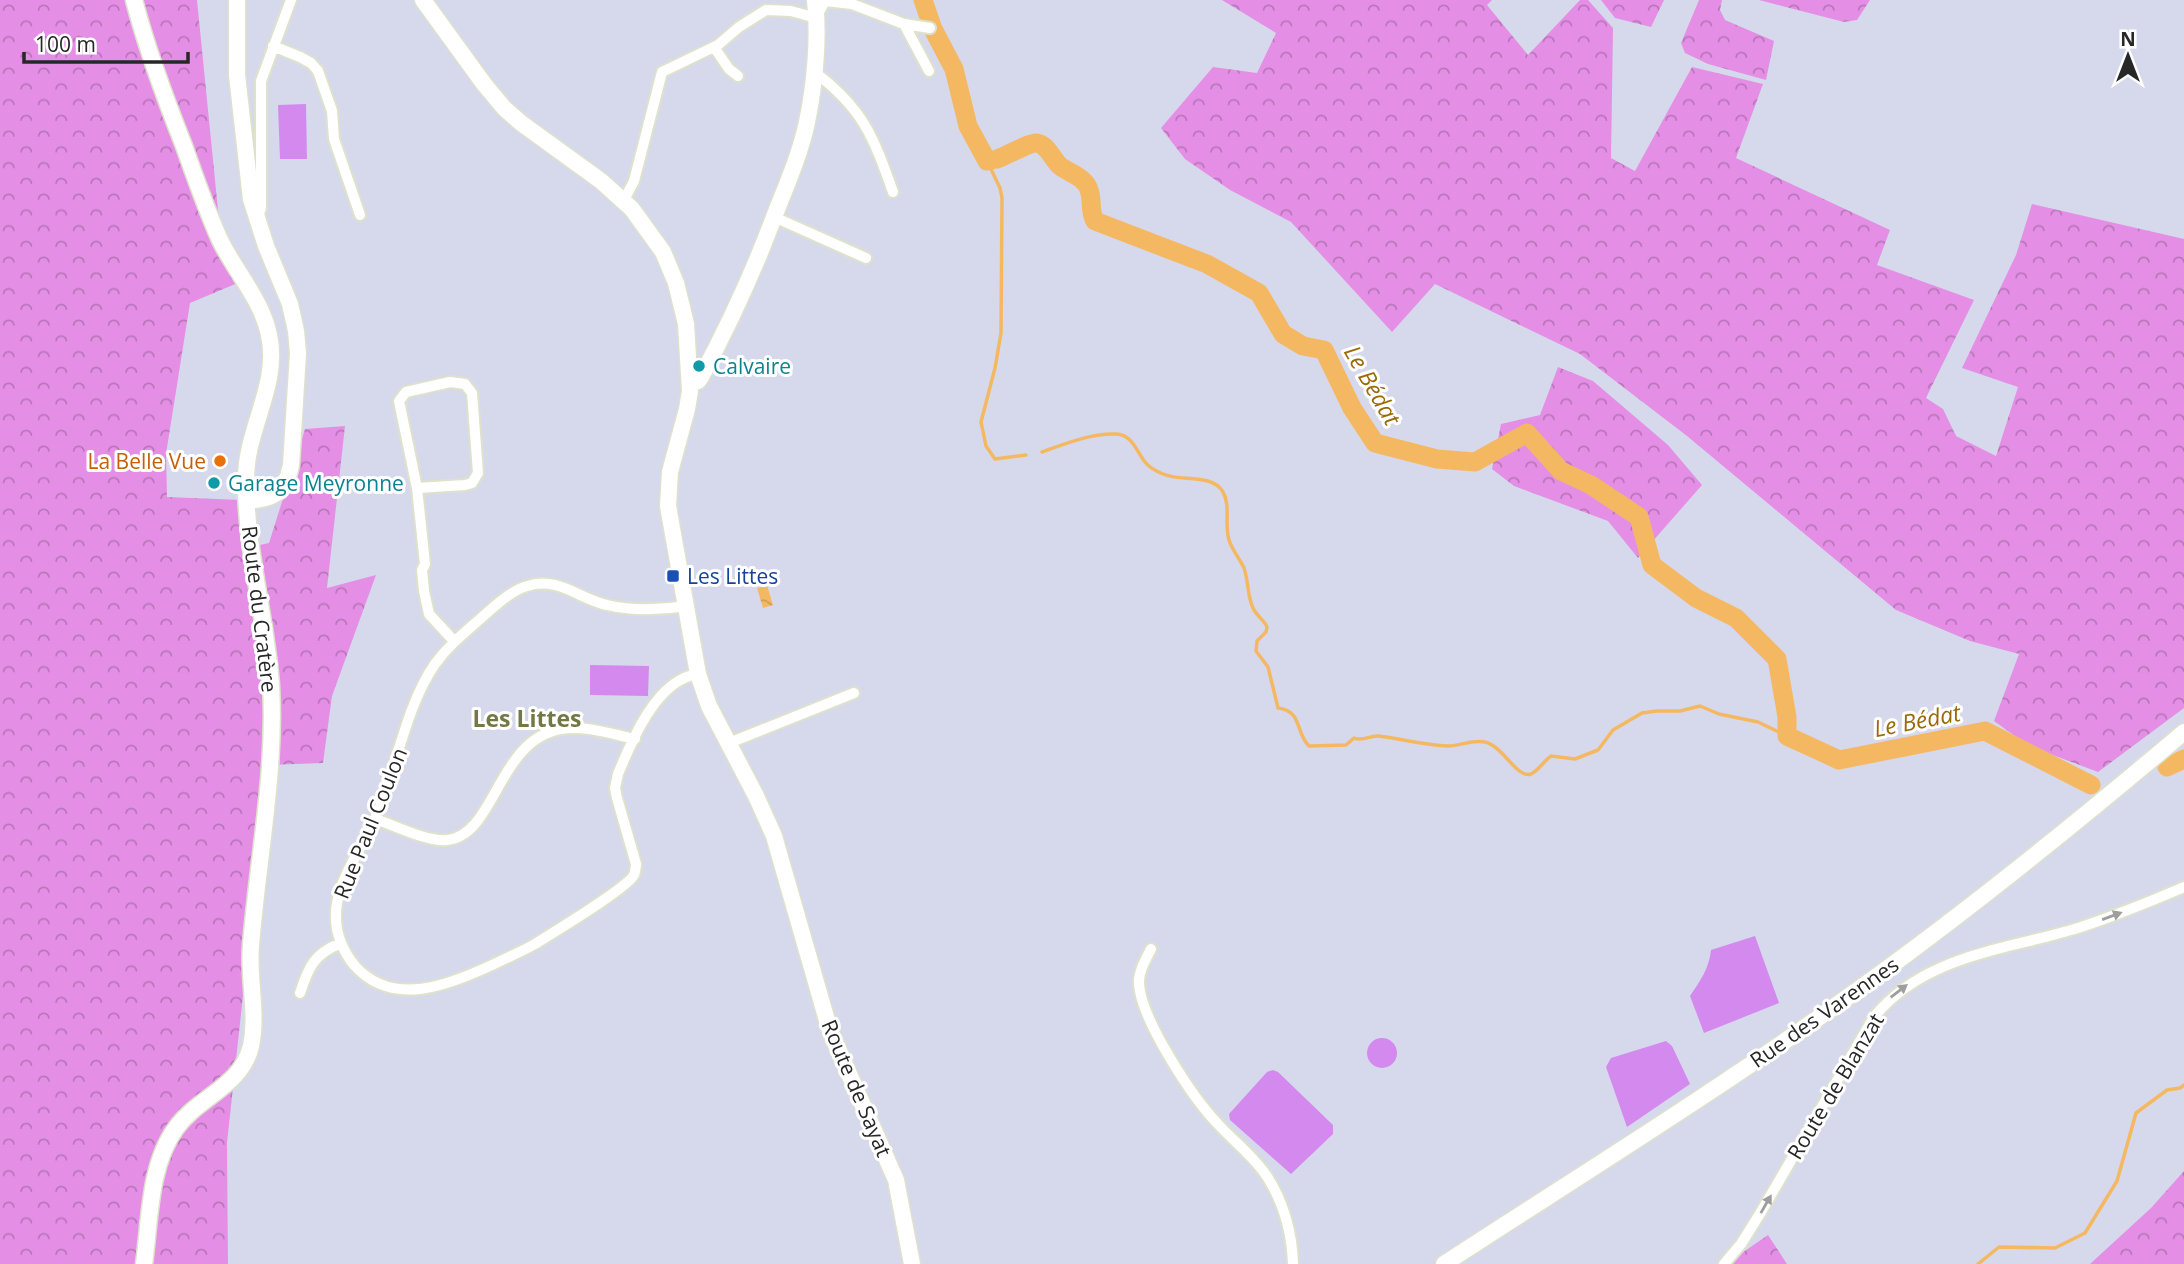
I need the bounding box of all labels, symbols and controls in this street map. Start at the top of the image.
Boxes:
scale bar [24,21,189,65]
north arrow [2093,21,2163,91]
text: N [2120,26,2136,52]
text: 100 m [35,30,96,58]
water label: Le Bédat [1337,339,1409,432]
place label: Calvaire [713,352,791,380]
marker: Calvaire [691,358,707,374]
place label: La Belle Vue [88,447,206,475]
marker: La Belle Vue [212,453,228,469]
place label: Garage Meyronne [228,469,404,497]
marker: Garage Meyronne [206,475,222,491]
street label: Route du Cratère [236,524,284,694]
place label: Les Littes [687,562,778,590]
marker: Les Littes [665,568,681,584]
water label: Le Bédat [1871,696,1964,744]
district label: Les Littes [473,702,582,734]
street label: Rue Paul Coulon [327,743,413,903]
one-way arrow [2102,910,2123,921]
street label: Rue des Varennes [1744,950,1904,1074]
one-way arrow [1890,984,1908,999]
street label: Route de Blanzat [1780,1008,1890,1164]
street label: Route de Sayat [816,1015,898,1161]
one-way arrow [1760,1194,1772,1213]

